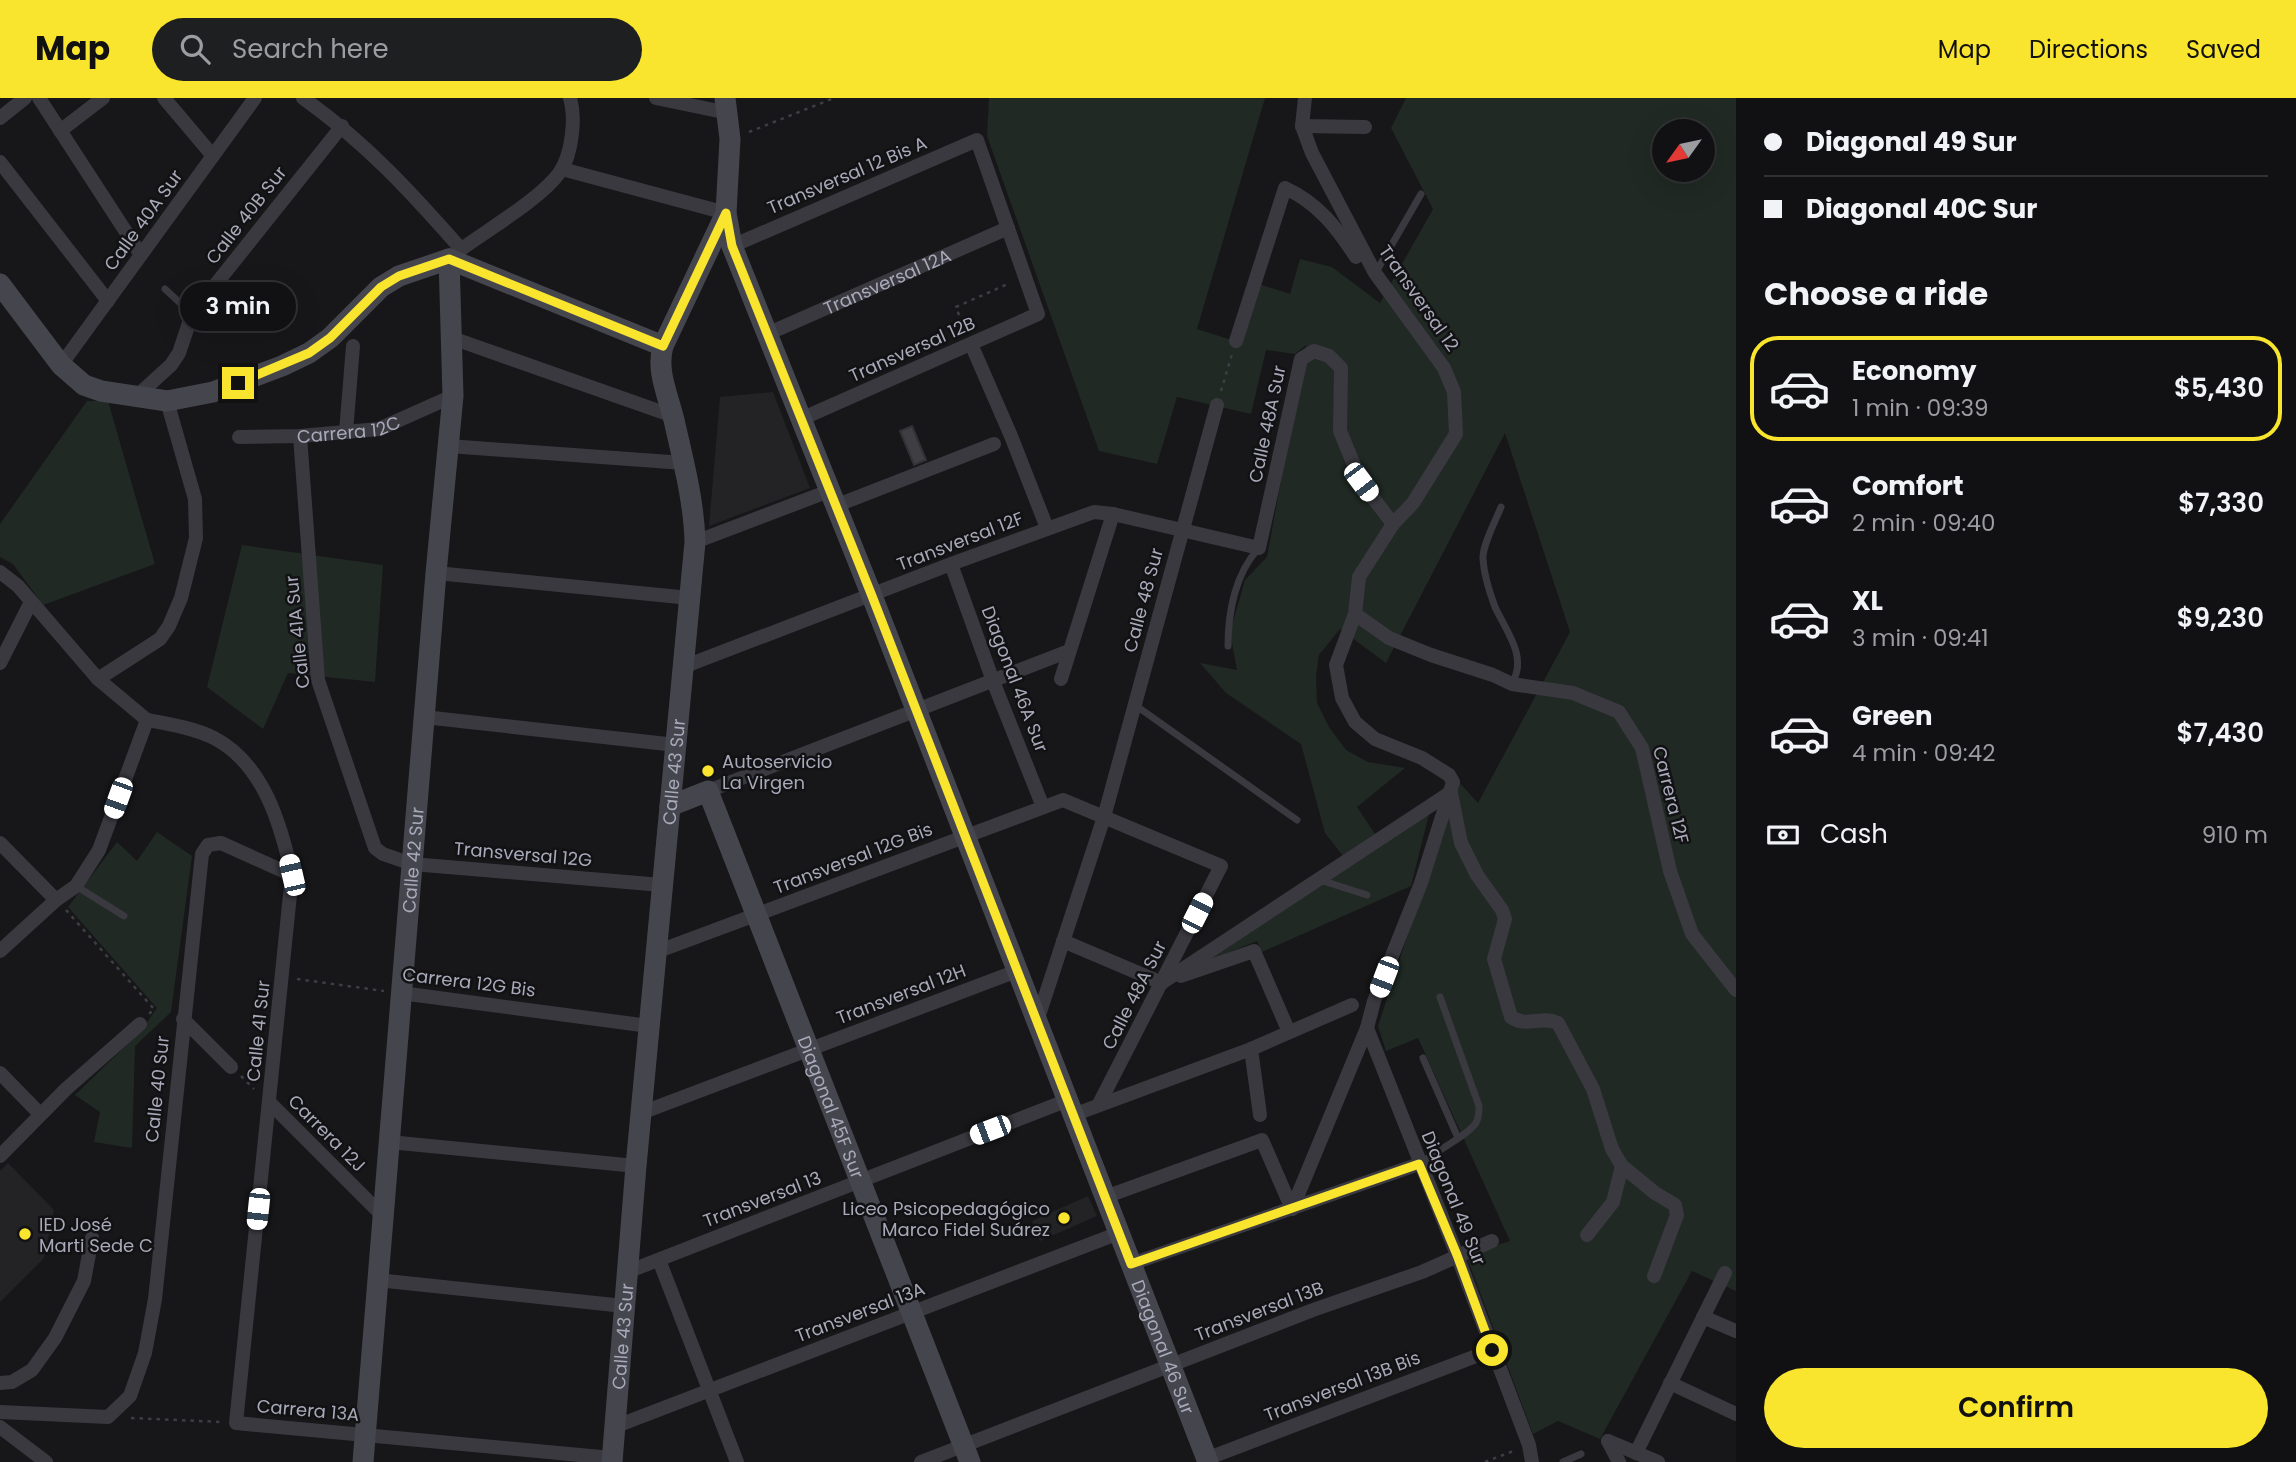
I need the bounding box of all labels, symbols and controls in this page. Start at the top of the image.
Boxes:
search box [152,18,642,81]
text: Map [35,25,110,72]
icon: search [176,30,214,68]
text: Search here [232,31,389,67]
text: Map [1938,33,1991,66]
text: Directions [2029,33,2148,66]
text: Saved [2186,33,2261,66]
north arrow [1652,119,1715,182]
map controls [1652,119,1715,182]
text: Diagonal 49 Sur [1806,124,2017,160]
street label: Transversal 12 Bis A [763,130,931,220]
street label: Calle 40B Sur [200,161,292,269]
street label: Calle 40A Sur [98,164,188,276]
text: Diagonal 40C Sur [1806,191,2037,227]
street label: Transversal 12 [1373,240,1465,356]
street label: Transversal 12A [819,242,954,320]
text: Choose a ride [1764,271,1988,316]
callout: 3 min [180,282,296,330]
text: 3 min [206,290,270,322]
street label: Transversal 12B [845,310,979,388]
text: Economy [1852,353,1976,389]
icon: car [1768,357,1831,420]
street label: Calle 48A Sur [1242,363,1292,485]
route end [222,367,254,399]
text: $5,430 [2174,370,2264,406]
text: 1 min · 09:39 [1852,392,1989,424]
street label: Carrera 12C [296,409,404,449]
car [1340,459,1383,505]
text: Comfort [1852,468,1964,504]
icon: car [1768,472,1831,535]
text: $7,330 [2178,485,2264,521]
street label: Transversal 12F [893,505,1027,577]
text: 2 min · 09:40 [1852,507,1995,539]
street label: Calle 48 Sur [1117,545,1169,655]
street label: Calle 41A Sur [279,574,315,690]
text: XL [1852,583,1883,619]
icon: car [1768,587,1831,650]
text: $9,230 [2177,600,2264,636]
street label: Diagonal 46A Sur [976,602,1054,756]
text: 3 min · 09:41 [1852,622,1989,654]
text: Green [1852,698,1933,734]
icon: car [1768,702,1831,765]
text: $7,430 [2177,715,2264,751]
street label: Calle 43 Sur [656,717,691,826]
text: 4 min · 09:42 [1852,737,1995,769]
street label: Carrera 12F [1647,744,1695,846]
place label: Autoservicio La Virgen [722,749,832,795]
marker: Autoservicio La Virgen [700,763,716,779]
car [101,775,136,821]
street label: Calle 42 Sur [396,806,429,914]
street label: Transversal 12G Bis [770,816,936,900]
icon: cash [1764,816,1802,854]
text: Cash [1820,816,1888,852]
text: 910 m [2202,819,2268,851]
street label: Transversal 12G [453,836,593,872]
car [278,852,307,898]
car [1179,890,1216,936]
street label: Calle 48A Sur [1096,936,1172,1054]
car [1367,954,1402,1000]
street label: Transversal 12H [833,958,969,1030]
street label: Carrera 12G Bis [401,961,537,1003]
street label: Calle 41 Sur [240,979,276,1083]
street label: Diagonal 45F Sur [792,1032,871,1182]
street label: Calle 40 Sur [139,1034,175,1144]
street label: Carrera 12J [283,1089,371,1177]
car [967,1113,1014,1147]
street label: Diagonal 49 Sur [1416,1127,1492,1269]
street label: Transversal 13 [699,1165,825,1233]
car [246,1187,271,1231]
place label: Liceo Psicopedagógico Marco Fidel Suárez [842,1196,1050,1242]
marker: Liceo Psicopedagógico Marco Fidel Suárez [1056,1210,1072,1226]
place label: IED José Marti Sede C [39,1212,153,1258]
marker: IED José Marti Sede C [17,1226,33,1242]
street label: Transversal 13B [1191,1275,1327,1347]
street label: Transversal 13A [792,1276,928,1348]
street label: Diagonal 46 Sur [1126,1276,1201,1418]
street label: Calle 43 Sur [605,1282,639,1391]
route start [1476,1334,1508,1366]
street label: Transversal 13B Bis [1260,1345,1424,1427]
button: Confirm [1764,1368,2268,1448]
street label: Carrera 13A [256,1393,360,1427]

